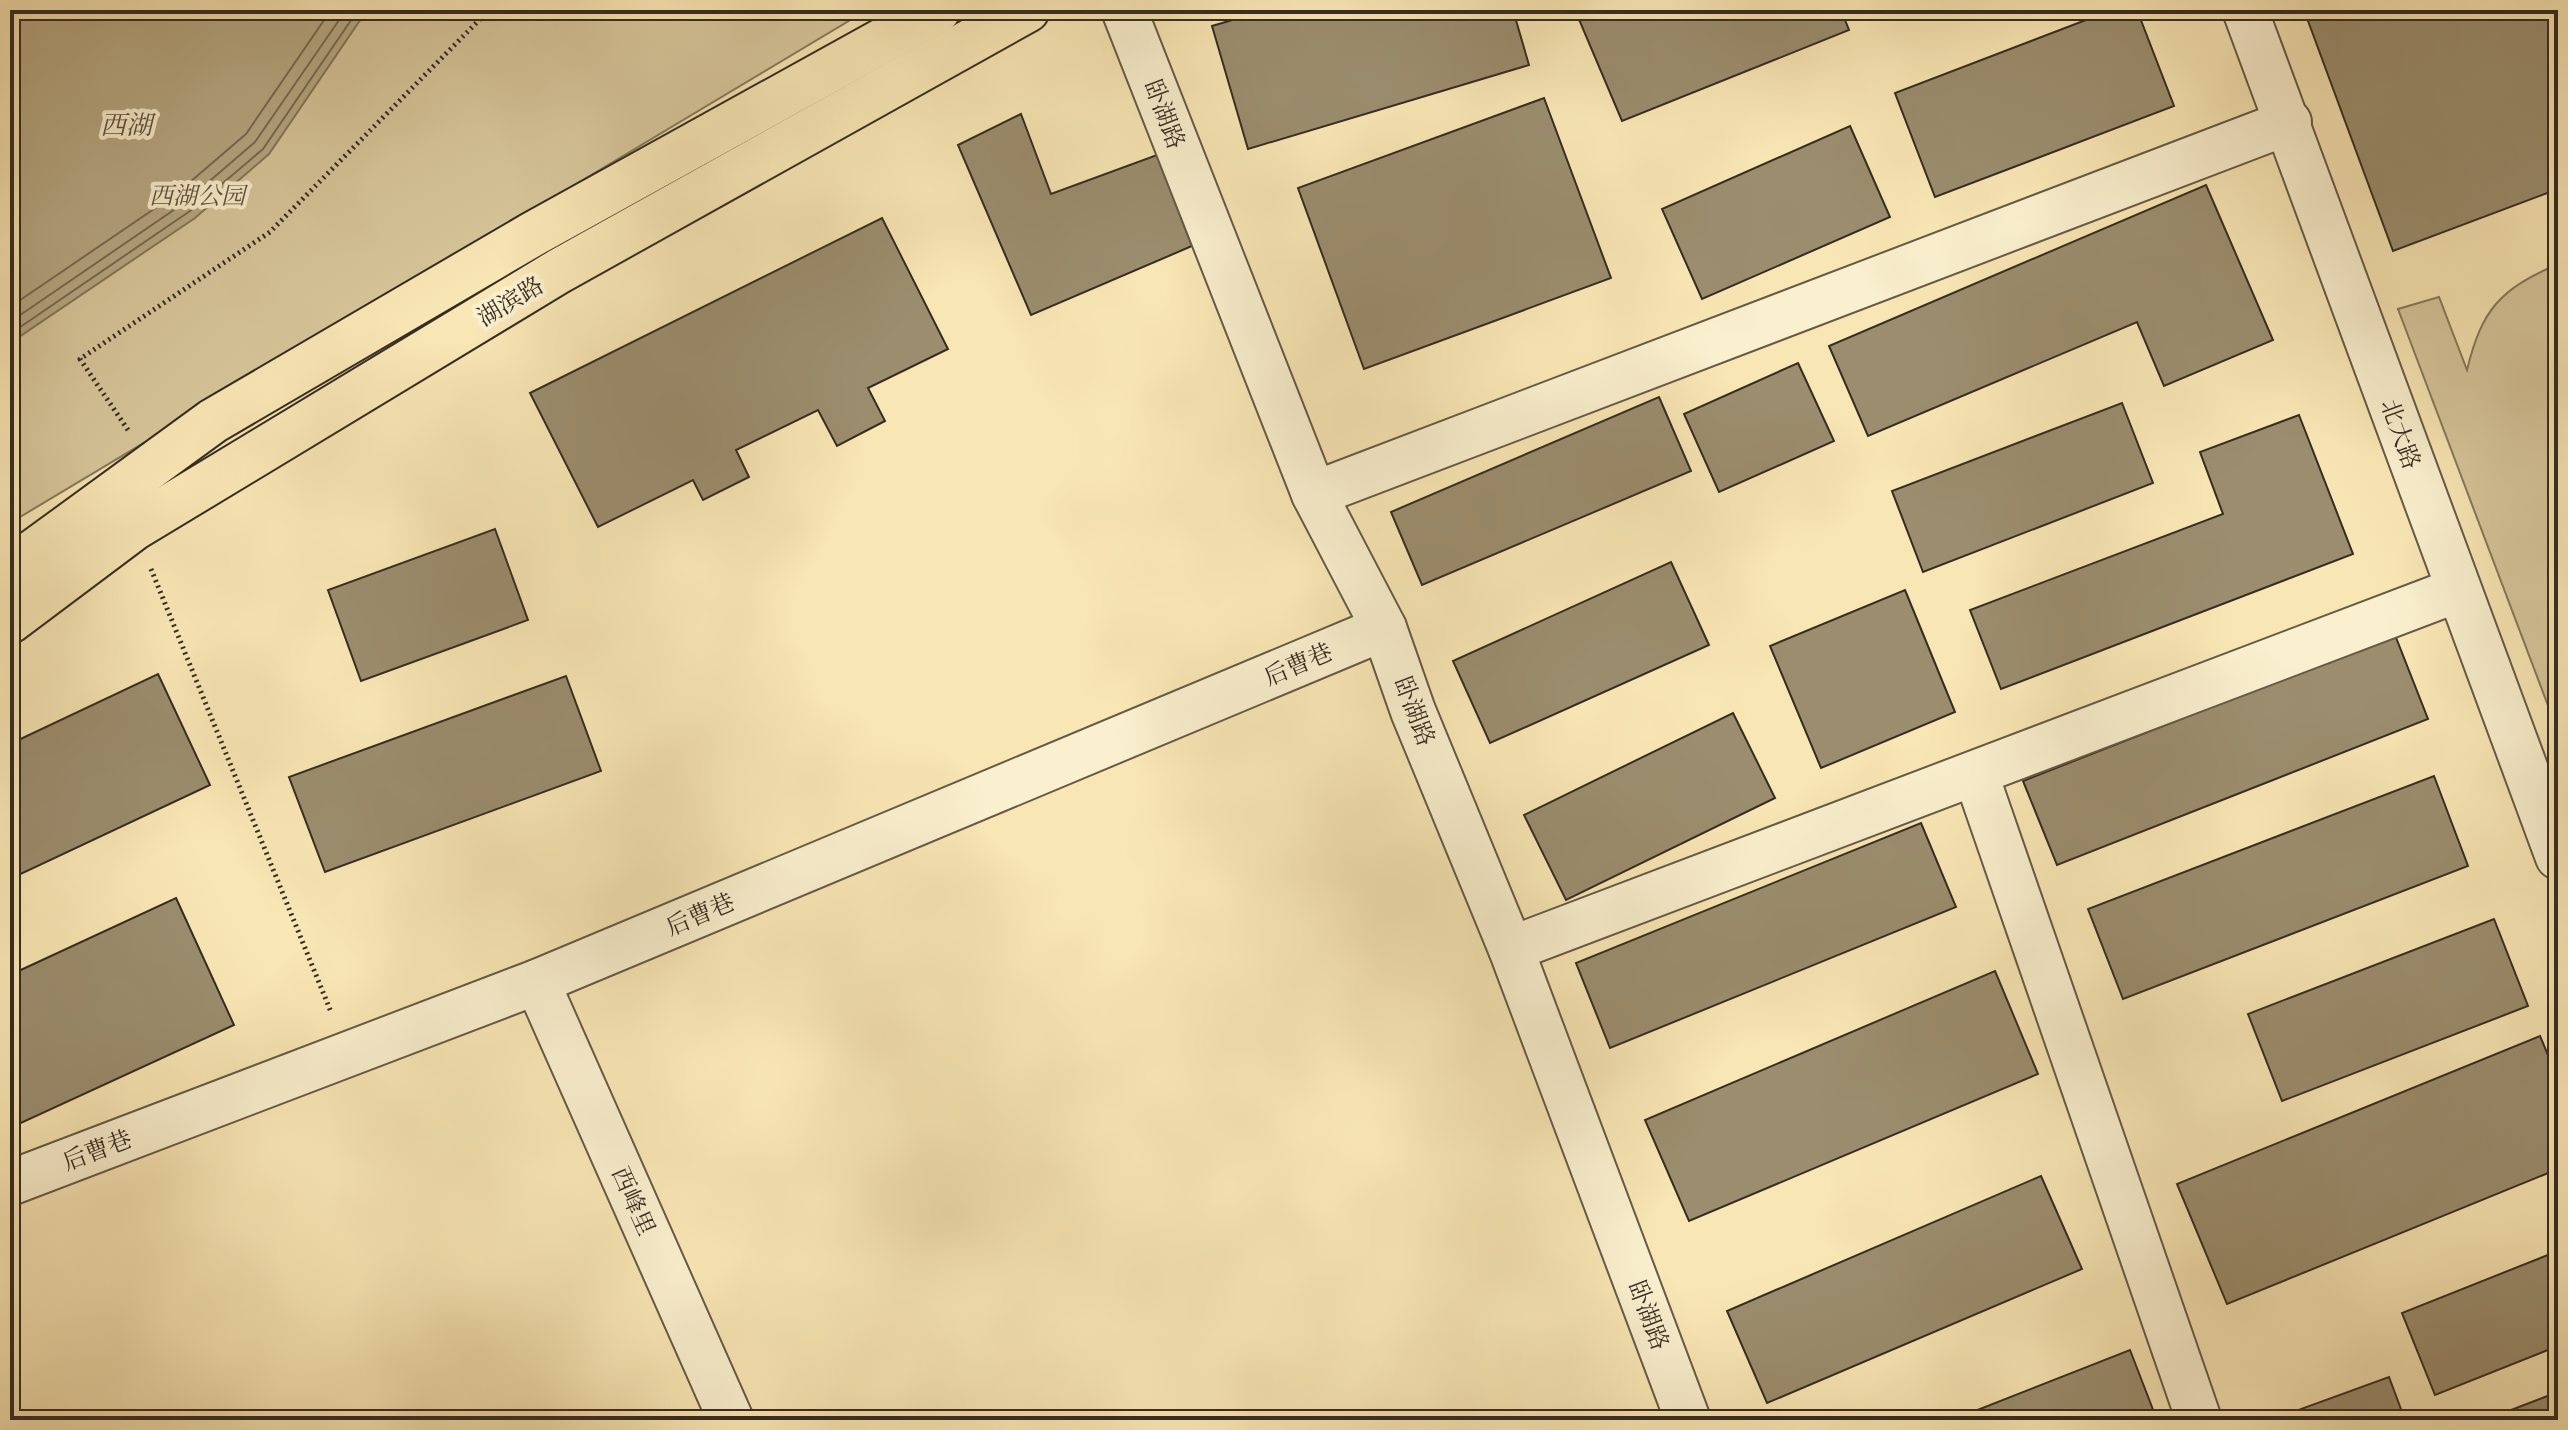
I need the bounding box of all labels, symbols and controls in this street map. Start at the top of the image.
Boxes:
street label: 卧湖路 [1139,75,1191,153]
water label: 西湖 [100,109,156,141]
park label: 西湖公园 [149,181,249,210]
street label: 湖滨路 [472,270,548,332]
street label: 北大路 [2375,395,2427,473]
street label: 后曹巷 [1259,637,1337,691]
street label: 卧湖路 [1389,672,1441,750]
street label: 后曹巷 [661,887,739,941]
street label: 后曹巷 [58,1124,136,1176]
street label: 西峰里 [606,1162,662,1240]
street label: 卧湖路 [1623,1276,1675,1354]

